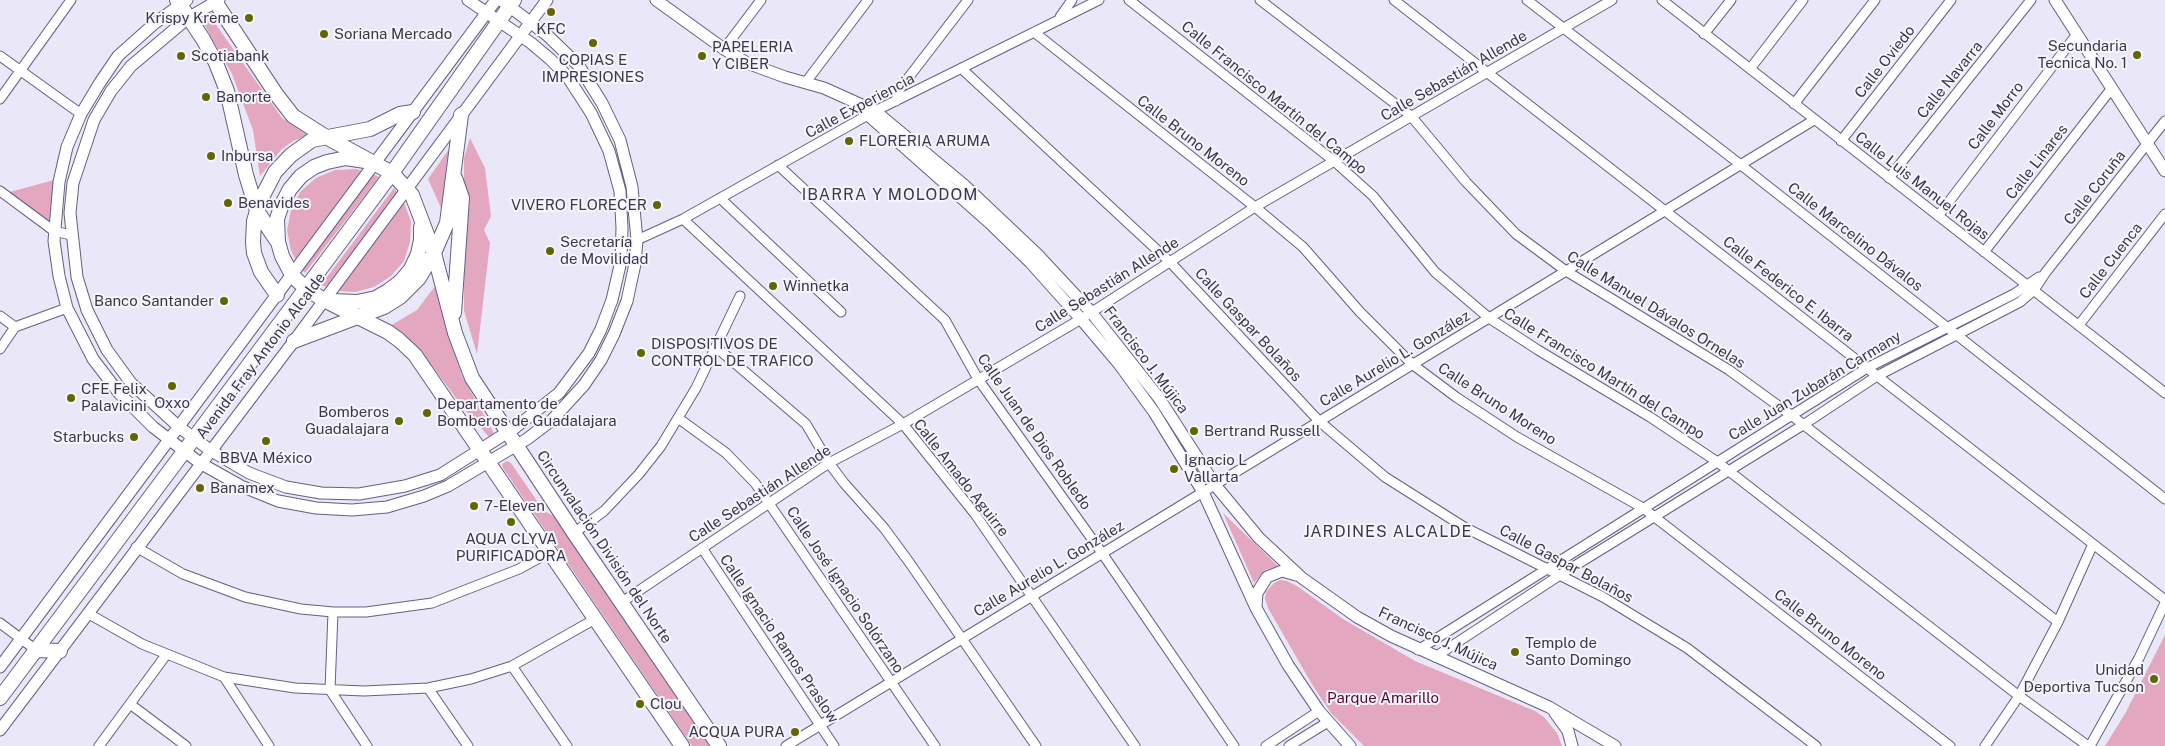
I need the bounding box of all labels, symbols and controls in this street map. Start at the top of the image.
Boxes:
marker: KFC [545,6,557,18]
place label: Krispy Kreme [145,9,239,27]
marker: Krispy Kreme [243,12,255,24]
street label: Calle Francisco Martín del Campo [1177,17,1371,179]
place label: KFC [536,20,566,38]
street label: Calle Oviedo [1851,22,1919,102]
place label: Soriana Mercado [334,25,452,43]
street label: Calle Sebastián Allende [1378,27,1530,125]
marker: Soriana Mercado [318,28,330,40]
marker: COPIAS E IMPRESIONES [587,37,599,49]
place label: Secundaria Tecnica No. 1 [2037,37,2127,72]
place label: PAPELERIA Y CIBER [712,38,793,73]
street label: Calle Navarra [1913,38,1987,122]
place label: Scotiabank [191,47,269,65]
marker: Secundaria Tecnica No. 1 [2131,49,2143,61]
marker: Scotiabank [175,50,187,62]
marker: PAPELERIA Y CIBER [696,50,708,62]
place label: COPIAS E IMPRESIONES [542,51,644,86]
street label: Calle Experiencia [802,70,918,142]
street label: Calle Morro [1964,78,2028,154]
place label: Banorte [216,88,271,106]
marker: Banorte [200,91,212,103]
street label: Calle Bruno Moreno [1133,92,1253,190]
street label: Calle Linares [2002,121,2072,203]
street label: Calle Luis Manuel Rojas [1851,128,1993,244]
place label: FLORERIA ARUMA [859,132,990,150]
marker: FLORERIA ARUMA [843,135,855,147]
place label: Inbursa [221,147,273,165]
street label: Calle Coruña [2060,147,2130,229]
marker: Inbursa [205,150,217,162]
street label: Calle Marcelino Dávalos [1784,179,1926,295]
district label: IBARRA Y MOLODOM [800,185,980,205]
place label: Benavides [238,194,310,212]
place label: VIVERO FLORECER [511,196,647,214]
marker: Benavides [222,197,234,209]
marker: VIVERO FLORECER [651,199,663,211]
street label: Calle Cuenca [2076,219,2146,303]
street label: Calle Federico E. Ibarra [1719,232,1857,346]
place label: Secretaría de Movilidad [560,233,648,268]
street label: Calle Sebastián Allende [1032,233,1182,337]
marker: Secretaría de Movilidad [544,245,556,257]
street label: Calle Manuel Dávalos Ornelas [1564,248,1748,372]
street label: Calle Gaspar Bolaños [1191,265,1305,385]
street label: Avenida Fray Antonio Alcalde [193,269,329,443]
place label: Winnetka [783,277,849,295]
marker: Winnetka [767,280,779,292]
place label: Banco Santander [94,292,214,310]
marker: Banco Santander [218,295,230,307]
street label: Francisco J. Mújica [1100,303,1192,417]
street label: Calle Francisco Martín del Campo [1500,304,1708,444]
street label: Calle Aurelio L. González [1317,307,1473,411]
street label: Calle Juan Zubarán Carmany [1726,327,1904,445]
place label: DISPOSITIVOS DE CONTROL DE TRAFICO [651,335,813,370]
marker: DISPOSITIVOS DE CONTROL DE TRAFICO [635,347,647,359]
street label: Calle Juan de Dios Robledo [973,350,1095,514]
street label: Calle Bruno Moreno [1434,359,1560,449]
place label: CFE Felix Palavicini [81,380,147,415]
marker: Oxxo [166,380,178,392]
marker: CFE Felix Palavicini [65,392,77,404]
place label: Oxxo [154,394,190,412]
place label: Departamento de Bomberos de Guadalajara [437,395,617,430]
place label: Bomberos Guadalajara [305,403,389,438]
marker: Departamento de Bomberos de Guadalajara [421,407,433,419]
marker: Bomberos Guadalajara [393,415,405,427]
street label: Calle Amado Aguirre [909,416,1013,540]
place label: Bertrand Russell [1204,422,1320,440]
marker: Bertrand Russell [1188,425,1200,437]
place label: Starbucks [53,428,124,446]
marker: Starbucks [128,431,140,443]
marker: BBVA México [260,435,272,447]
street label: Calle Sebastián Allende [685,441,835,547]
street label: Circunvalación División del Norte [533,447,675,647]
place label: BBVA México [220,449,312,467]
place label: Ignacio L Vallarta [1184,451,1247,486]
marker: Ignacio L Vallarta [1168,463,1180,475]
place label: Banamex [210,479,275,497]
marker: Banamex [194,482,206,494]
place label: 7-Eleven [484,497,545,515]
marker: 7-Eleven [468,500,480,512]
street label: Calle José Ignacio Solórzano [782,503,908,677]
marker: AQUA CLYVA PURIFICADORA [505,516,517,528]
street label: Calle Aurelio L. González [971,517,1127,621]
street label: Calle Gaspar Bolaños [1496,521,1636,607]
district label: JARDINES ALCALDE [1302,522,1474,542]
place label: AQUA CLYVA PURIFICADORA [456,530,566,565]
street label: Calle Ignacio Ramos Praslow [716,551,842,727]
street label: Calle Bruno Moreno [1770,586,1890,684]
street label: Francisco J. Mújica [1375,603,1501,675]
place label: Templo de Santo Domingo [1525,634,1631,669]
marker: Templo de Santo Domingo [1509,646,1521,658]
place label: Unidad Deportiva Tucson [2024,661,2144,696]
marker: Unidad Deportiva Tucson [2148,673,2160,685]
park label: Parque Amarillo [1327,689,1439,707]
place label: Clou [650,695,682,713]
marker: Clou [634,698,646,710]
place label: ACQUA PURA [688,723,785,741]
marker: ACQUA PURA [789,726,801,738]

